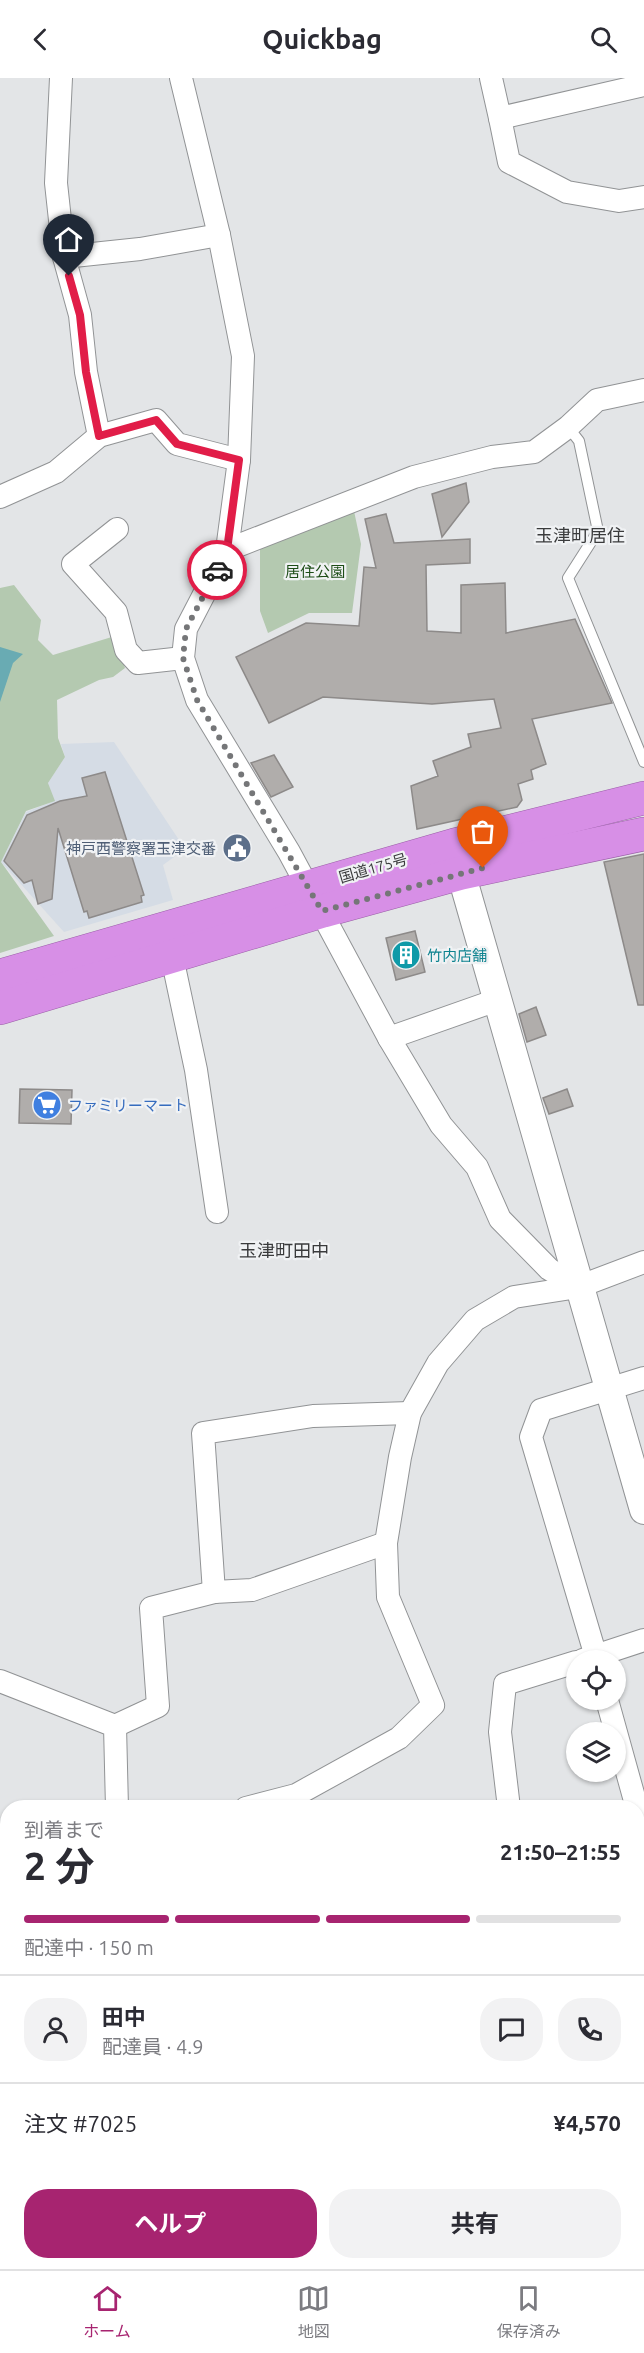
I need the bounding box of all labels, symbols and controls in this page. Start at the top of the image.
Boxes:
icon: back [24,23,57,56]
icon: search [587,23,620,56]
text: Quickbag [262,24,382,54]
pin [43,214,94,276]
icon: home [52,223,85,256]
district label: 玉津町居住 [535,525,625,545]
courier [187,540,247,600]
icon: car [201,554,234,587]
park label: 居住公園 [285,563,345,580]
pin [457,806,508,868]
icon: bag [466,815,499,848]
public building icon: 神戸西警察署玉津交番 [221,832,253,864]
place label: 神戸西警察署玉津交番 [66,840,216,857]
street label: 国道175号 [337,850,409,886]
building icon: 竹内店舗 [390,939,422,971]
place label: 竹内店舗 [427,947,487,964]
supermarket icon: ファミリーマート [31,1089,63,1121]
place label: ファミリーマート [68,1097,188,1114]
district label: 玉津町田中 [239,1240,329,1260]
map controls [566,1650,626,1782]
button: locate [566,1650,626,1710]
button: layers [566,1722,626,1782]
text: 到着まで [24,1818,104,1841]
text: 21:50–21:55 [500,1839,621,1864]
text: 2 分 [24,1844,94,1887]
text: 配達中 · 150 m [24,1936,154,1959]
button: person [24,1998,87,2061]
button: chat [480,1998,543,2061]
button: phone [558,1998,621,2061]
text: 田中 [102,2004,146,2029]
text: 配達員 · 4.9 [102,2035,204,2058]
text: ¥4,570 [554,2110,621,2135]
text: 注文 #7025 [24,2111,137,2136]
button: ヘルプ [24,2189,317,2258]
button: 共有 [329,2189,621,2258]
tab: ホーム [83,2282,131,2342]
tab: 地図 [297,2282,330,2342]
tab: 保存済み [497,2282,561,2342]

